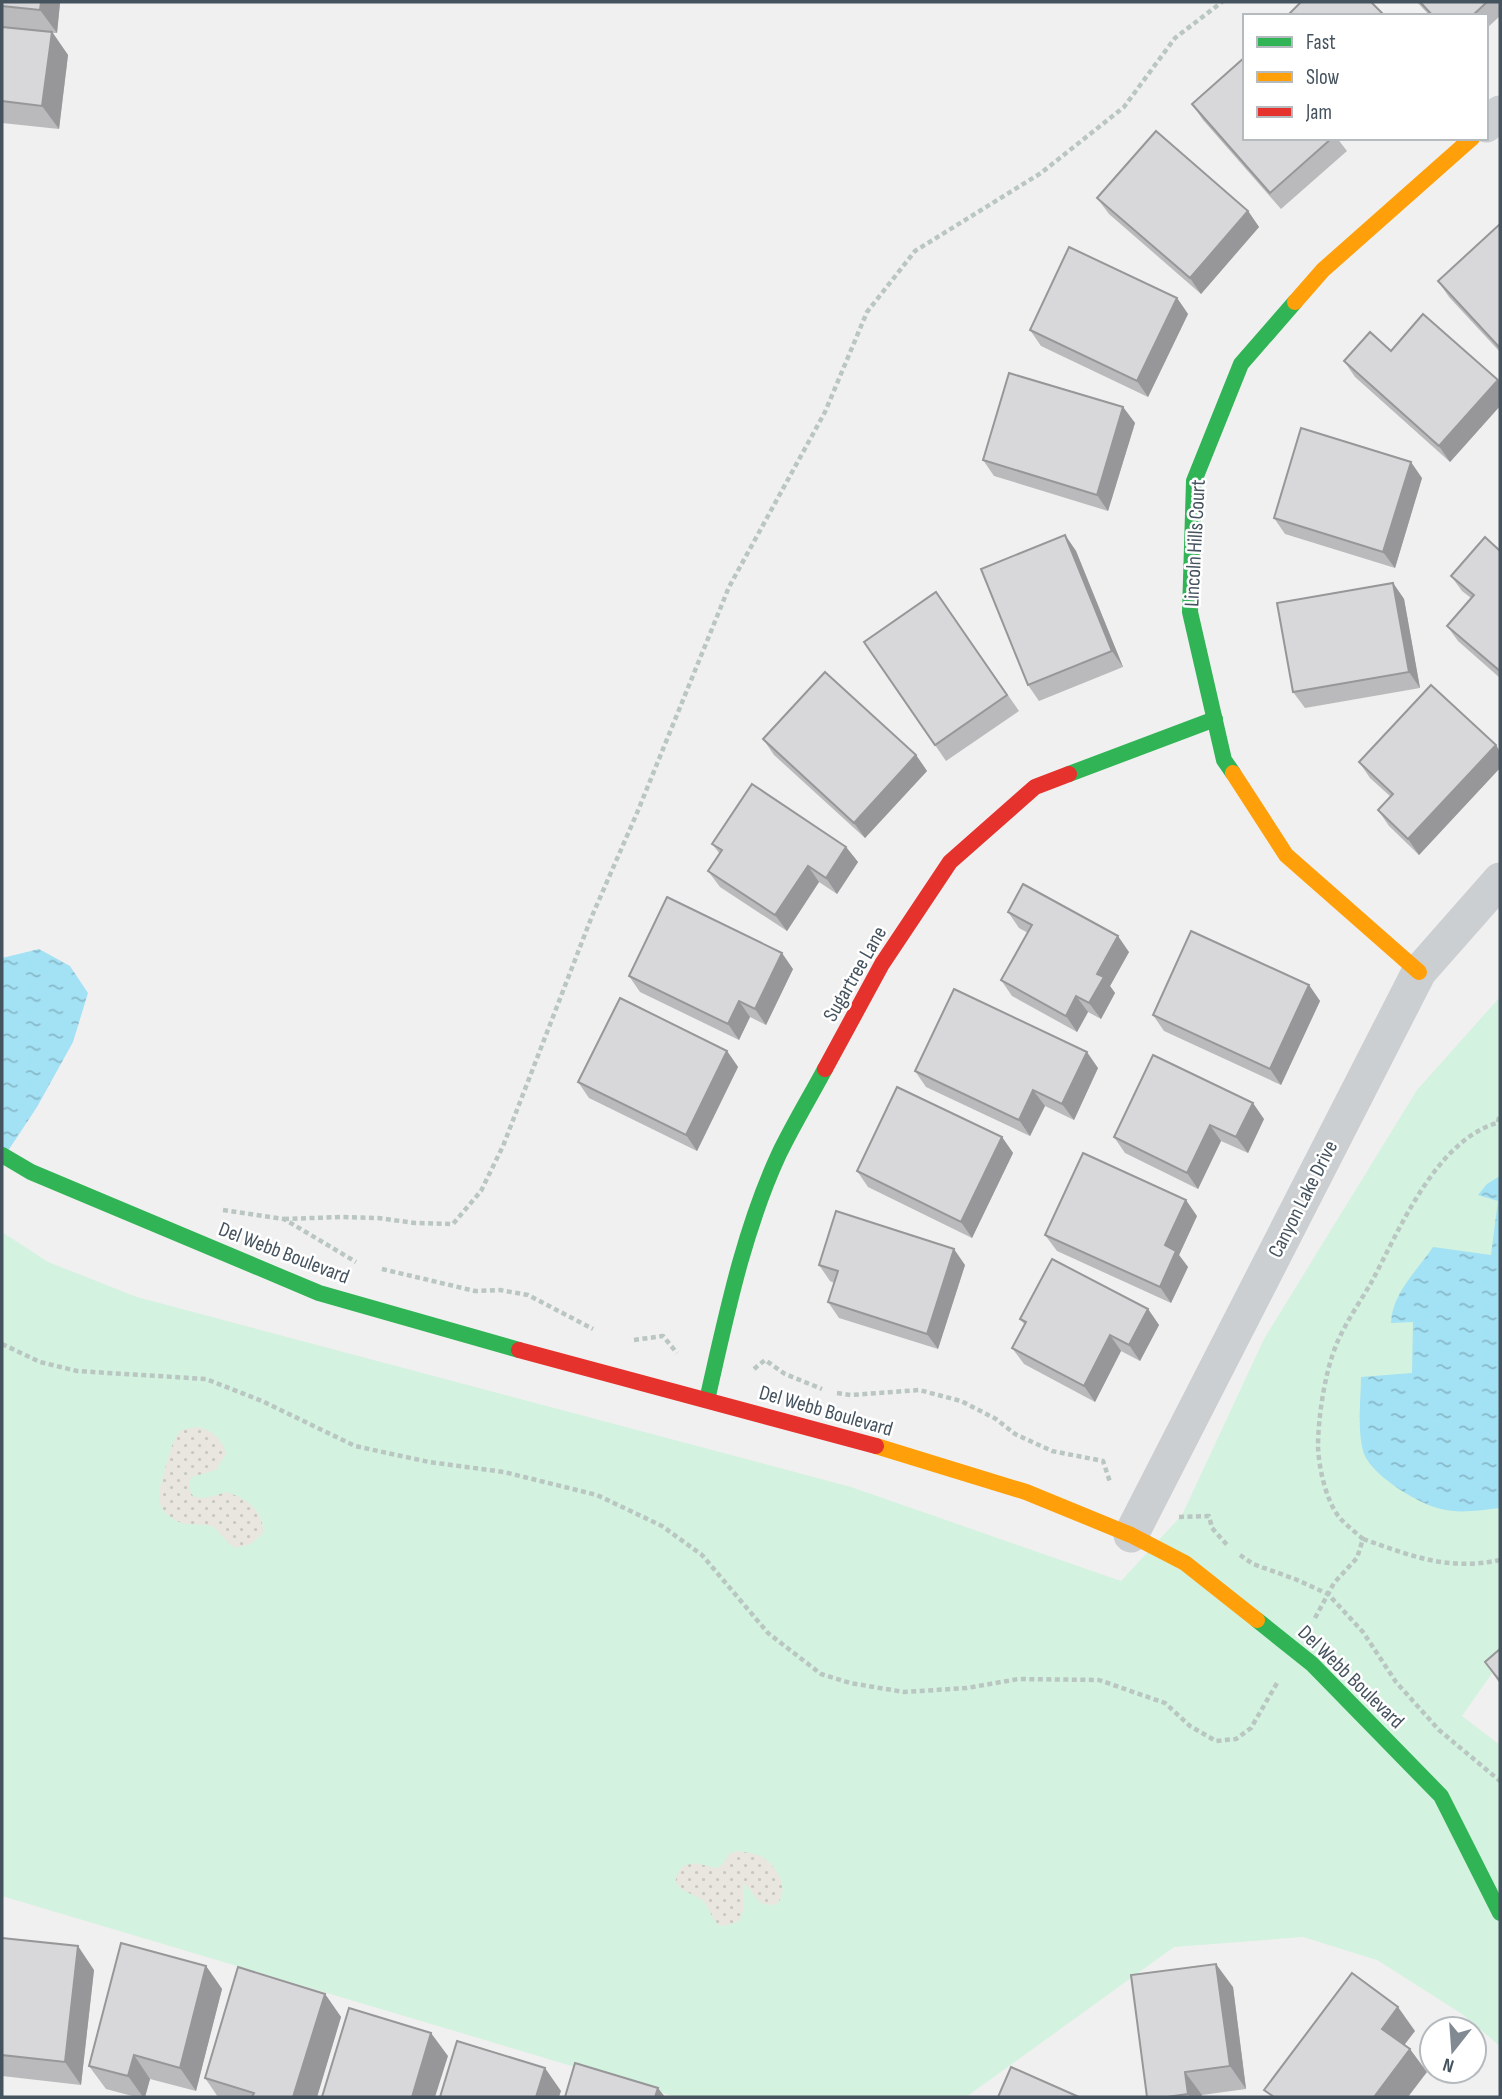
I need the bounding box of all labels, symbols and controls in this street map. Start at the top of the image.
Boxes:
legend [1243,14,1488,140]
text: Fast [1306,30,1336,55]
text: Slow [1306,65,1340,90]
text: Jam [1305,100,1332,125]
street label: Lincoln Hills Court [1179,479,1211,607]
street label: Sugartree Lane [818,922,892,1026]
street label: Canyon Lake Drive [1263,1136,1343,1262]
street label: Del Webb Boulevard [215,1217,353,1289]
street label: Del Webb Boulevard [756,1380,896,1442]
street label: Del Webb Boulevard [1293,1620,1409,1734]
north arrow [1418,2015,1488,2085]
text: N [1440,2052,1457,2077]

